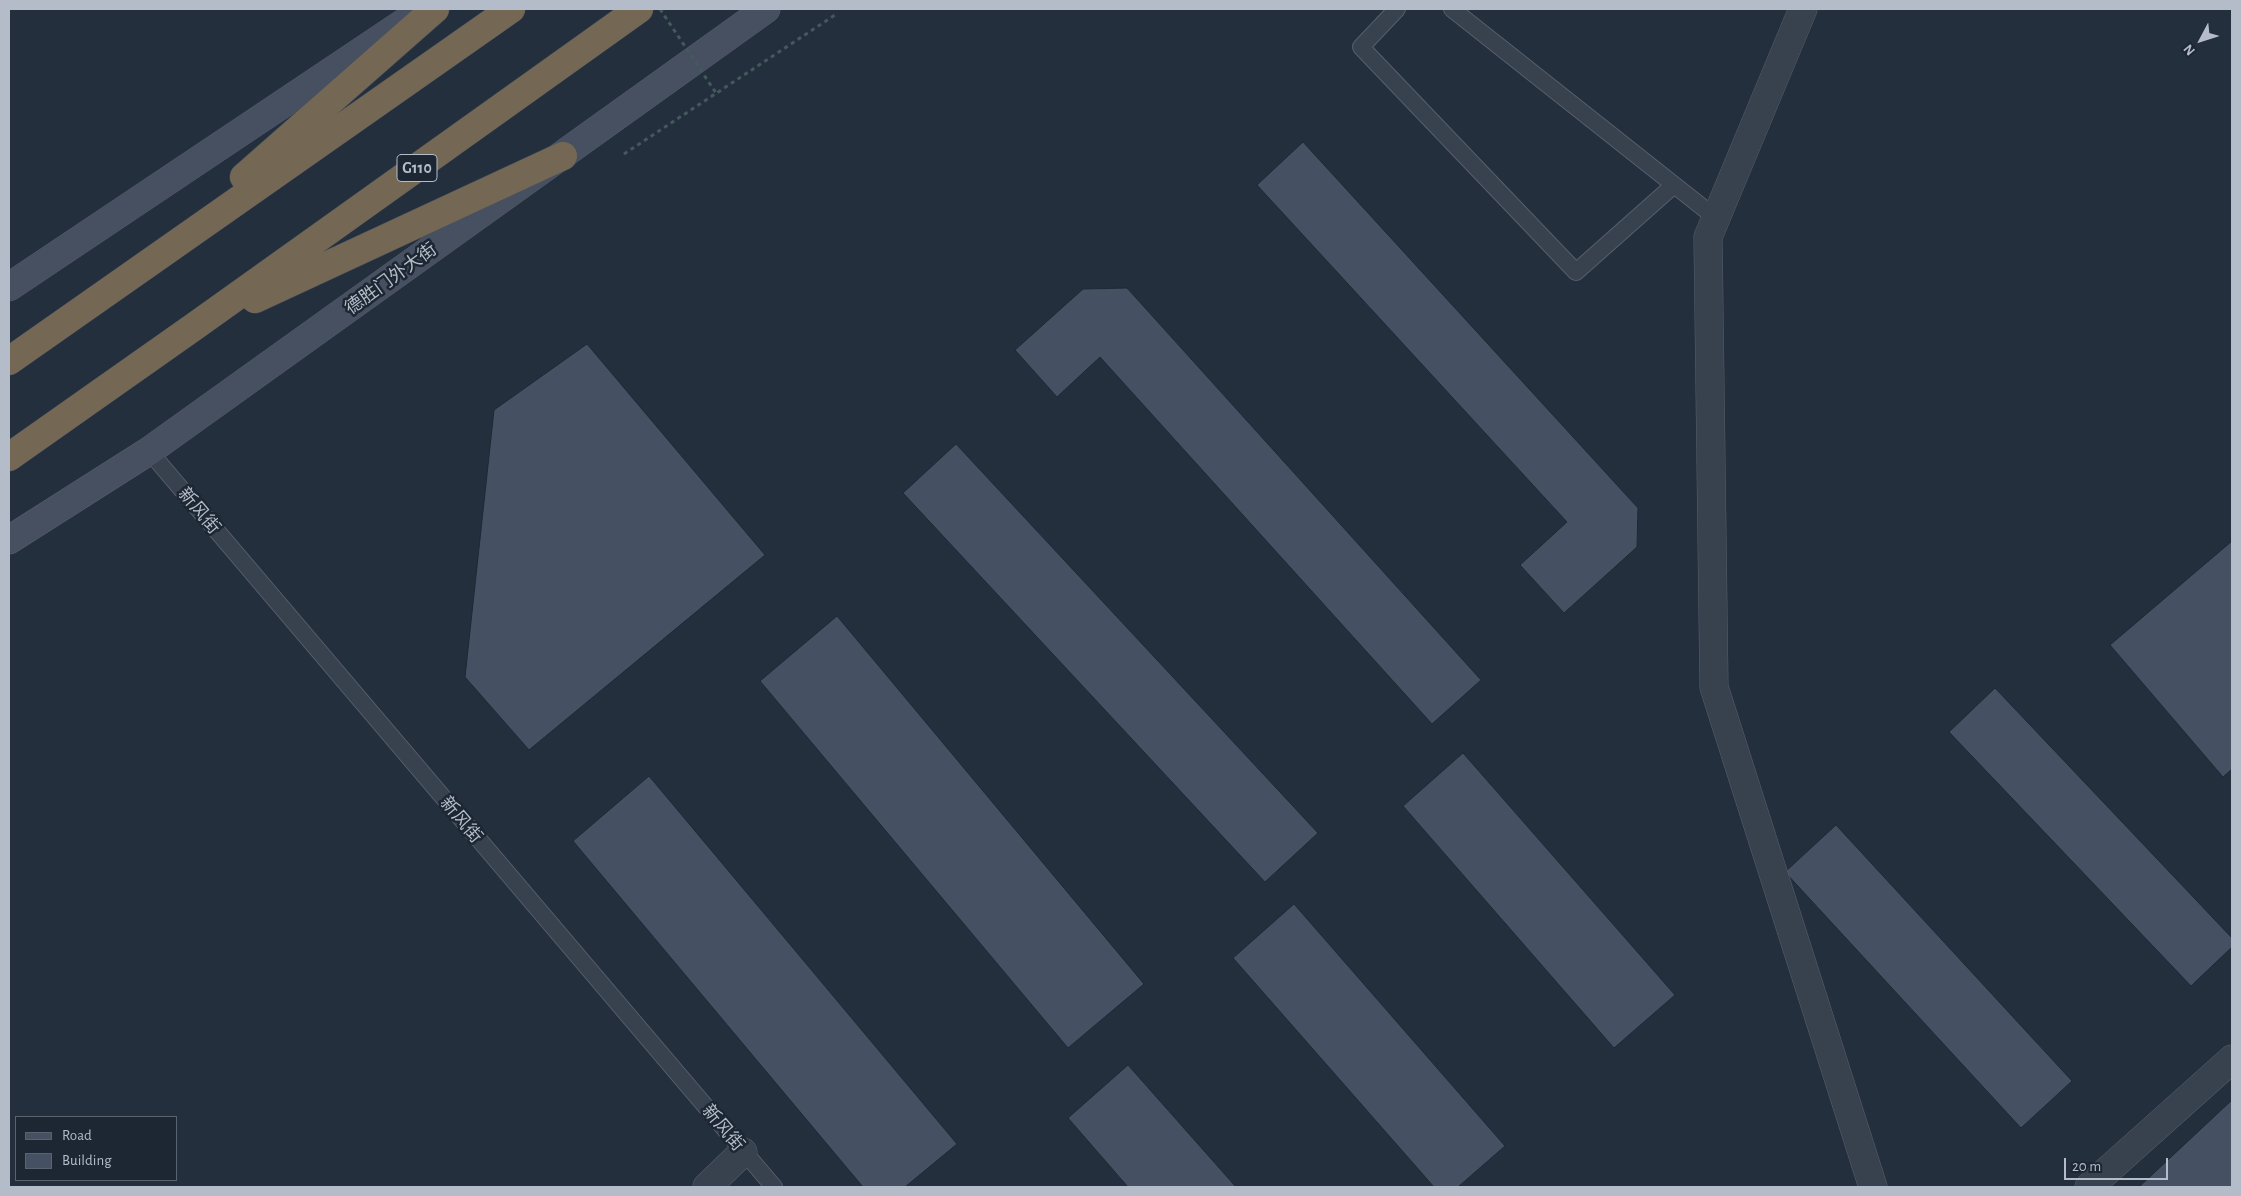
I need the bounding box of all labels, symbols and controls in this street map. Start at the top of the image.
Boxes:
north arrow [2176,15,2226,65]
text: N [2181,41,2198,58]
road number: G110 [397,154,437,182]
street label: 德胜门外大街 [341,239,441,319]
street label: 新风街 [173,483,225,539]
street label: 新风街 [435,792,487,848]
street label: 新风街 [697,1100,749,1156]
legend [15,1116,178,1181]
text: Road [62,1128,92,1143]
scale bar [2066,1148,2170,1180]
text: Building [62,1153,112,1168]
text: 20 m [2072,1159,2101,1174]

